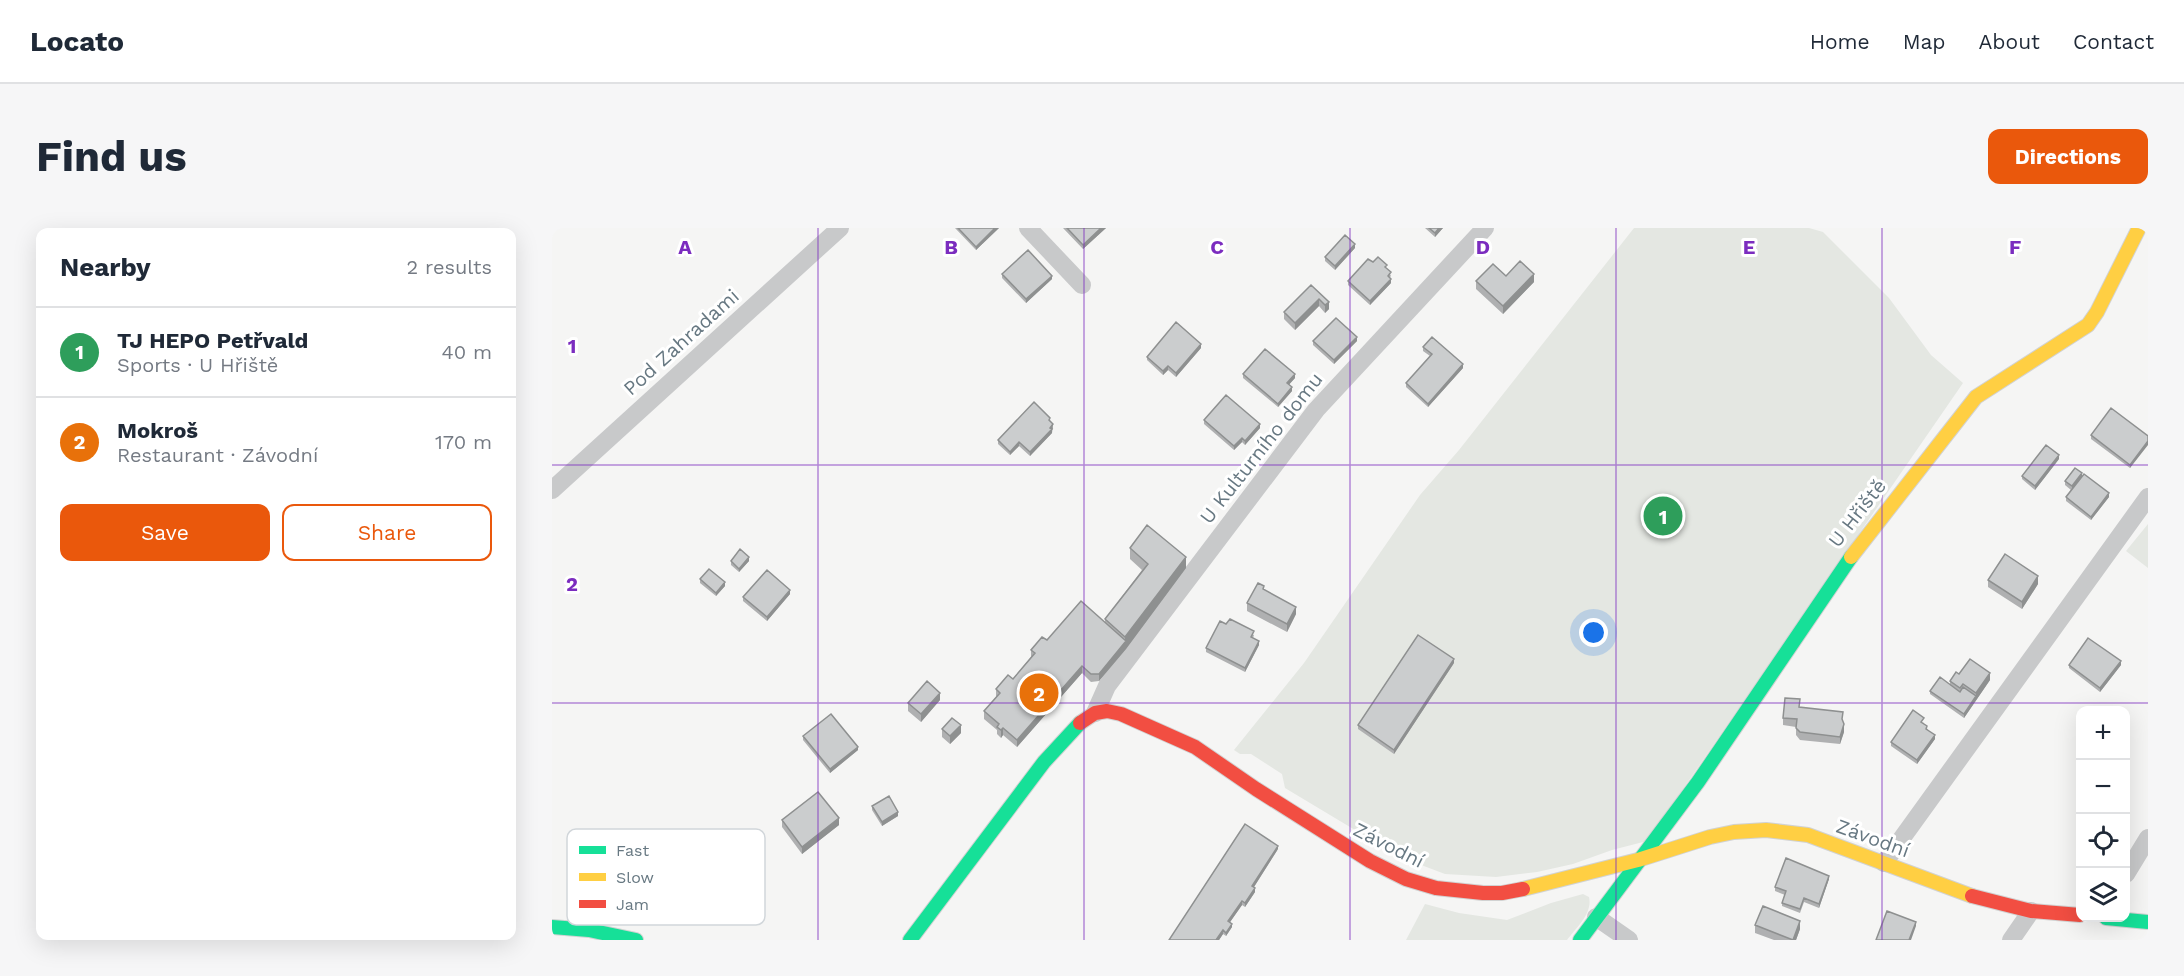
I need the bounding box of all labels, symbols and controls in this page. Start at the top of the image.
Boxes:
text: Locato [30,25,124,58]
text: Home [1810,29,1870,54]
text: Map [1903,29,1946,54]
text: About [1979,29,2040,54]
text: Contact [2073,29,2154,54]
button: Directions [1988,129,2148,184]
text: Find us [36,132,187,181]
text: A [678,235,692,259]
text: B [944,235,958,259]
text: C [1210,235,1224,259]
text: D [1476,235,1490,259]
text: E [1743,235,1755,259]
text: F [2009,235,2021,259]
text: Nearby [60,252,151,282]
text: 2 results [407,255,492,279]
street label: Pod Zahradami [618,284,744,400]
text: TJ HEPO Petřvald [117,328,308,353]
text: 1 [568,334,576,358]
text: 1 [75,340,84,364]
text: 40 m [441,340,492,364]
text: Sports · U Hřiště [117,353,278,377]
street label: U Kulturního domu [1194,368,1328,528]
text: Mokroš [117,418,198,443]
text: 2 [74,430,85,454]
text: 170 m [435,430,492,454]
text: Restaurant · Závodní [117,443,318,467]
street label: U Hřiště [1823,474,1891,552]
pin: 1 [1644,494,1682,538]
button: Save [60,504,270,561]
button: Share [282,504,492,561]
text: 2 [566,572,578,596]
your location [1579,618,1608,647]
pin: 2 [1020,670,1058,716]
map controls [2076,706,2130,922]
button: + [2076,706,2130,760]
button: − [2076,760,2130,814]
street label: Závodní [1833,814,1913,862]
button: locate [2076,814,2130,868]
street label: Závodní [1350,817,1428,873]
legend [567,829,765,925]
text: Fast [616,841,649,860]
text: Slow [616,868,654,887]
button: layers [2076,868,2130,922]
text: Jam [616,895,649,914]

